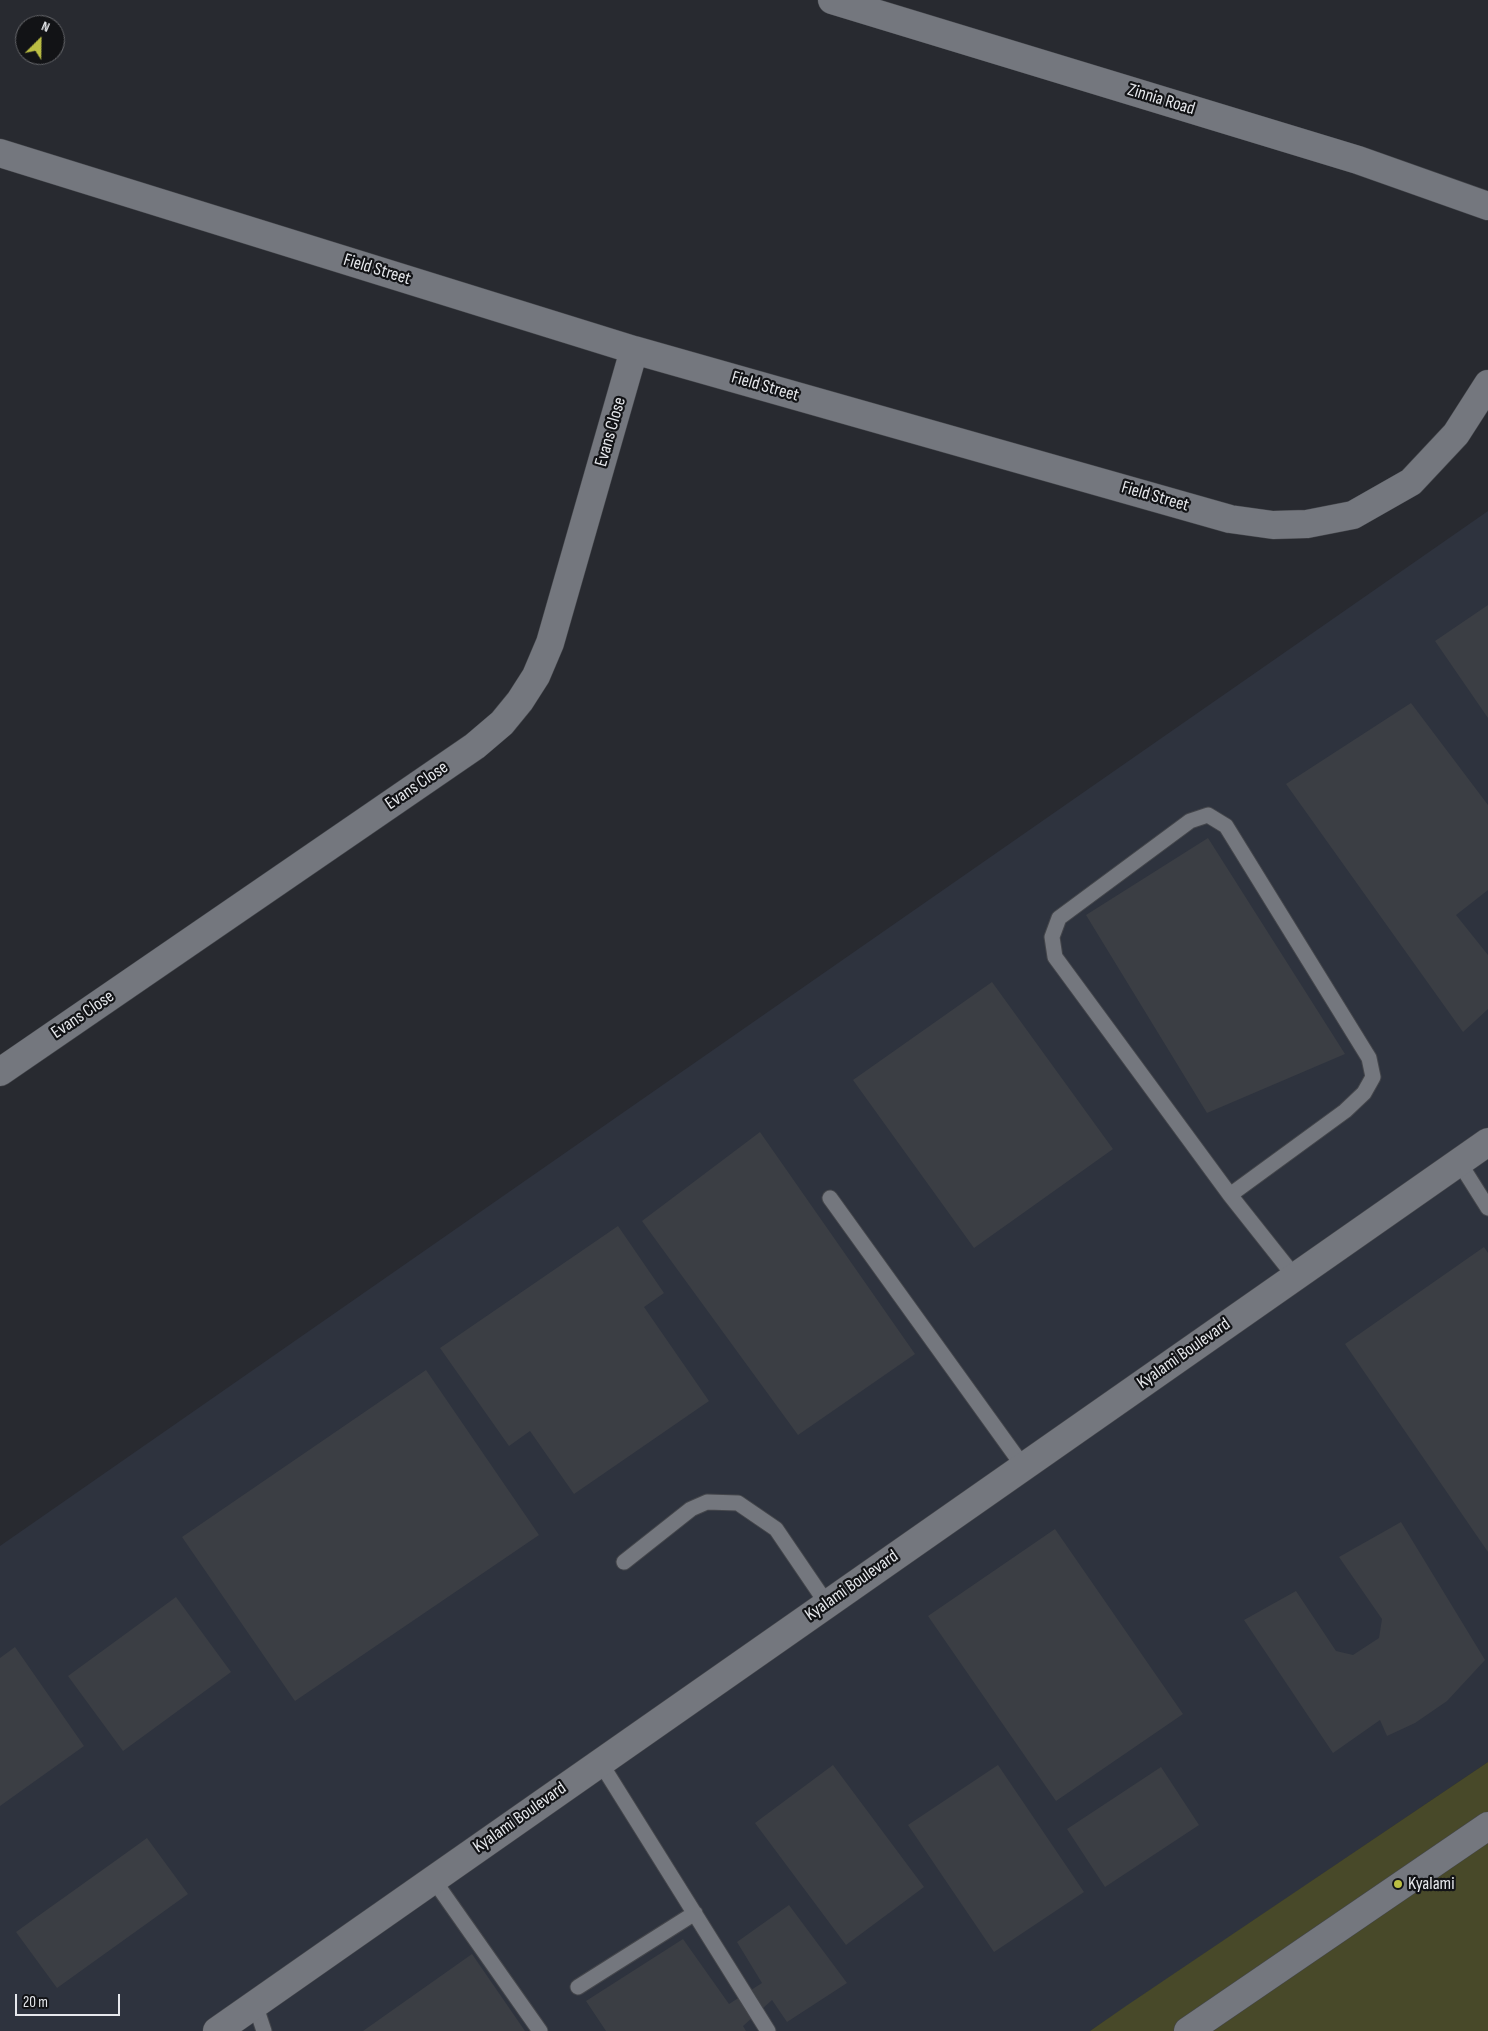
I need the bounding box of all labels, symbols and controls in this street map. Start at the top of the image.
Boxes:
north arrow [15,15,65,65]
text: N [39,17,52,36]
street label: Zinnia Road [1125,80,1197,120]
street label: Field Street [341,250,413,290]
street label: Field Street [729,367,801,407]
street label: Evans Close [591,395,631,469]
street label: Field Street [1119,477,1191,517]
street label: Evans Close [381,757,453,815]
street label: Evans Close [47,986,119,1044]
street label: Kyalami Boulevard [1133,1314,1235,1394]
street label: Kyalami Boulevard [801,1546,903,1626]
street label: Kyalami Boulevard [469,1778,571,1858]
place label: Kyalami [1408,1873,1454,1895]
marker: Kyalami [1392,1878,1404,1890]
scale bar [18,1984,122,2016]
text: 20 m [23,1993,48,2012]

